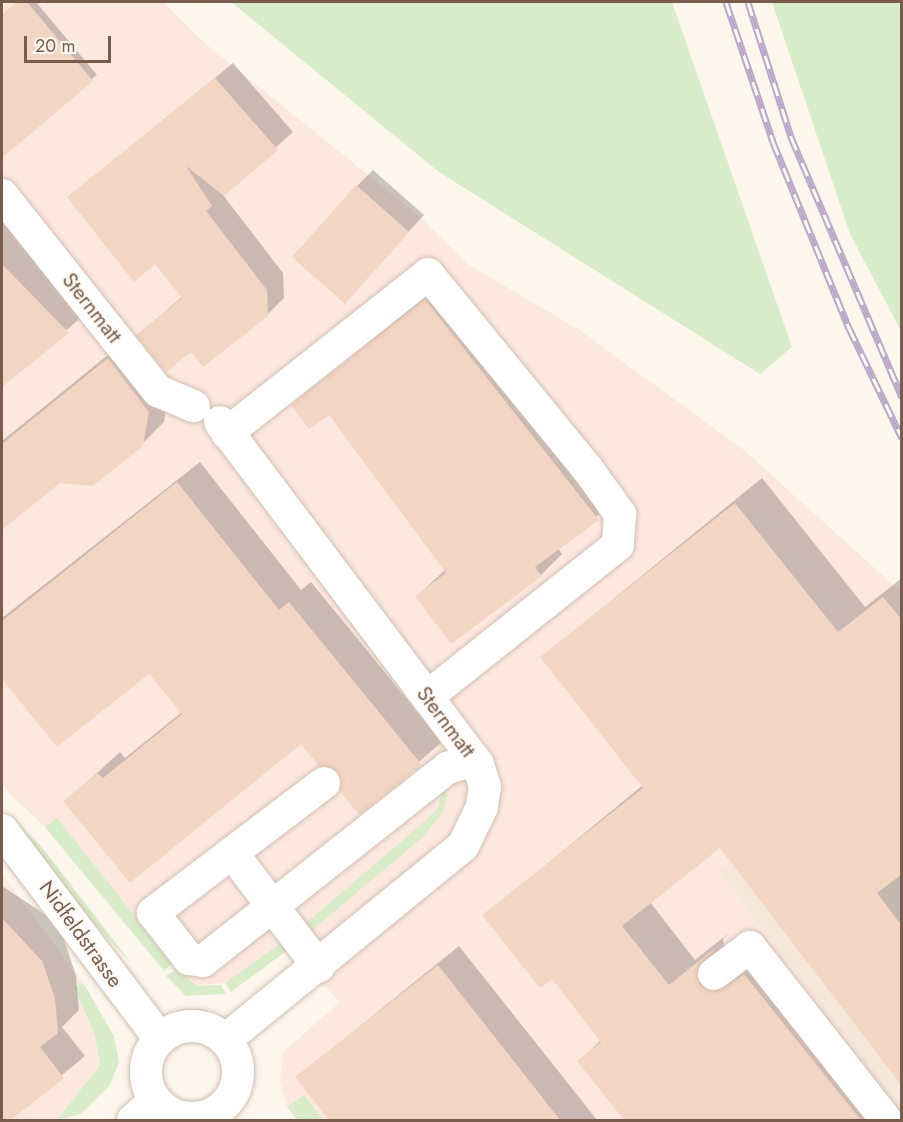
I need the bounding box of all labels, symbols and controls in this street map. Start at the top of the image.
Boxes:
scale bar [27,24,114,62]
text: 20 m [35,33,75,59]
street label: Sternmatt [57,268,127,348]
street label: Sternmatt [411,682,481,762]
street label: Nidfeldstrasse [34,876,128,992]

